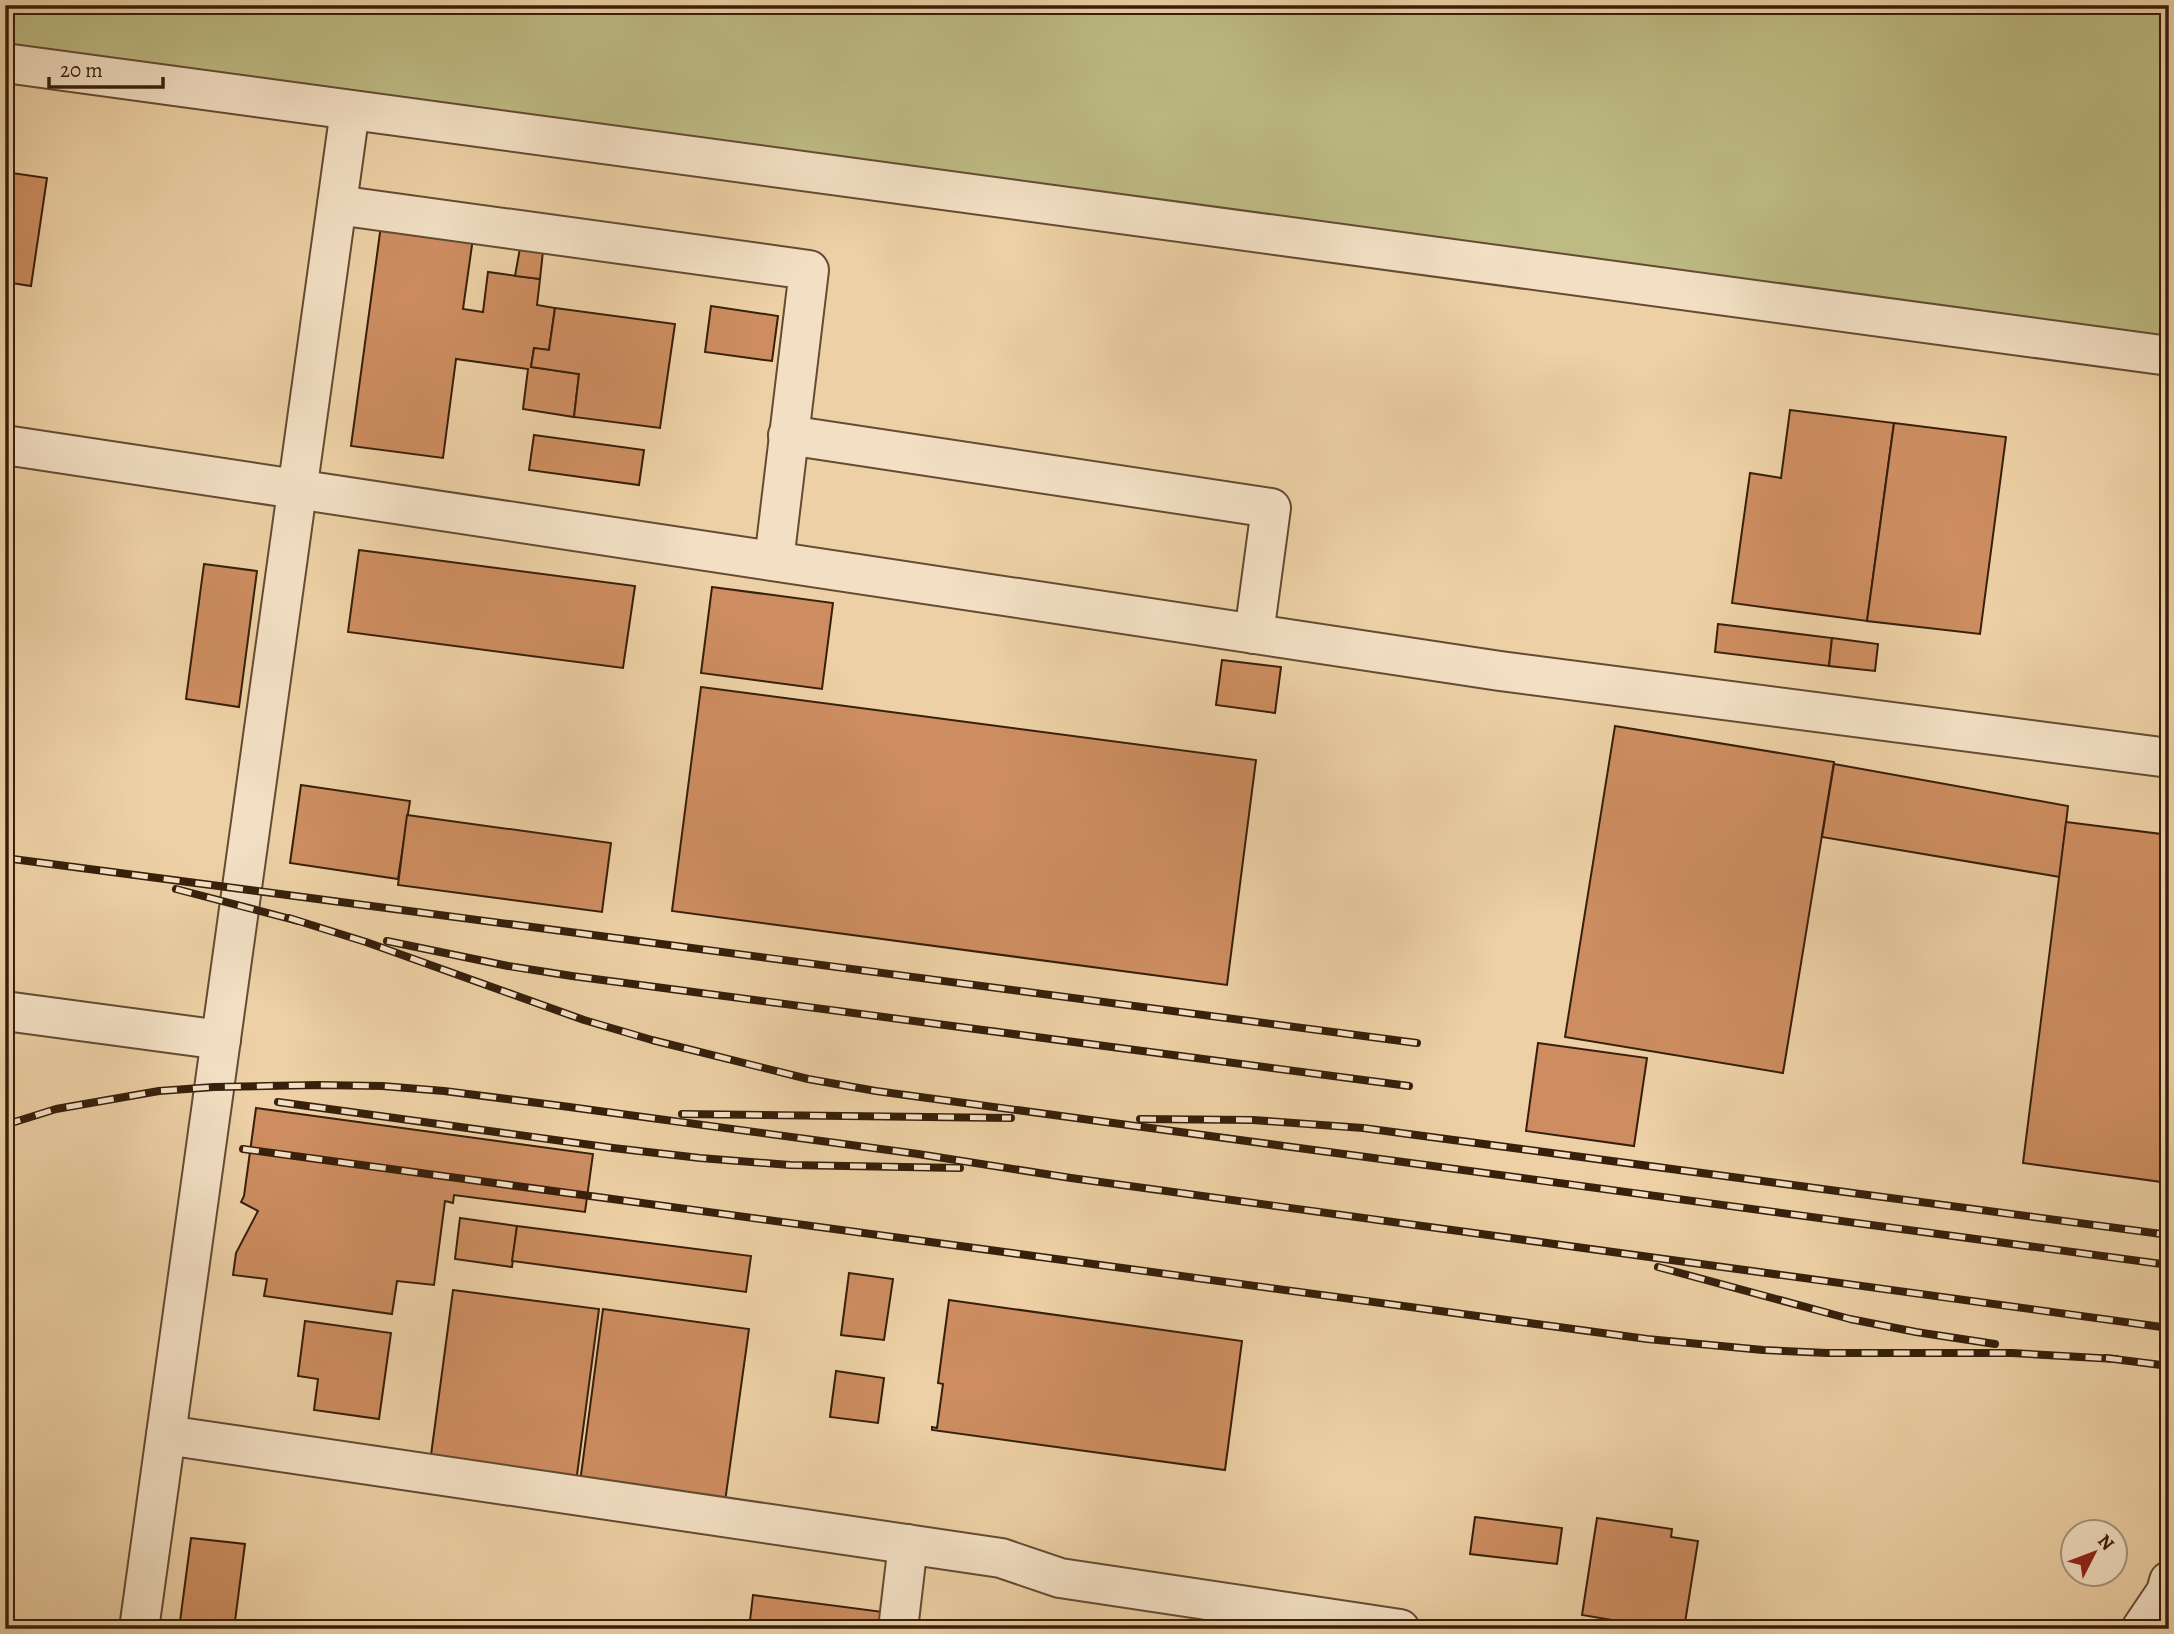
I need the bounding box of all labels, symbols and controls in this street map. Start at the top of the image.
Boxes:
scale bar [49,46,163,90]
text: 20 m [60,56,103,84]
north arrow [2058,1518,2128,1588]
text: N [2092,1528,2120,1556]

